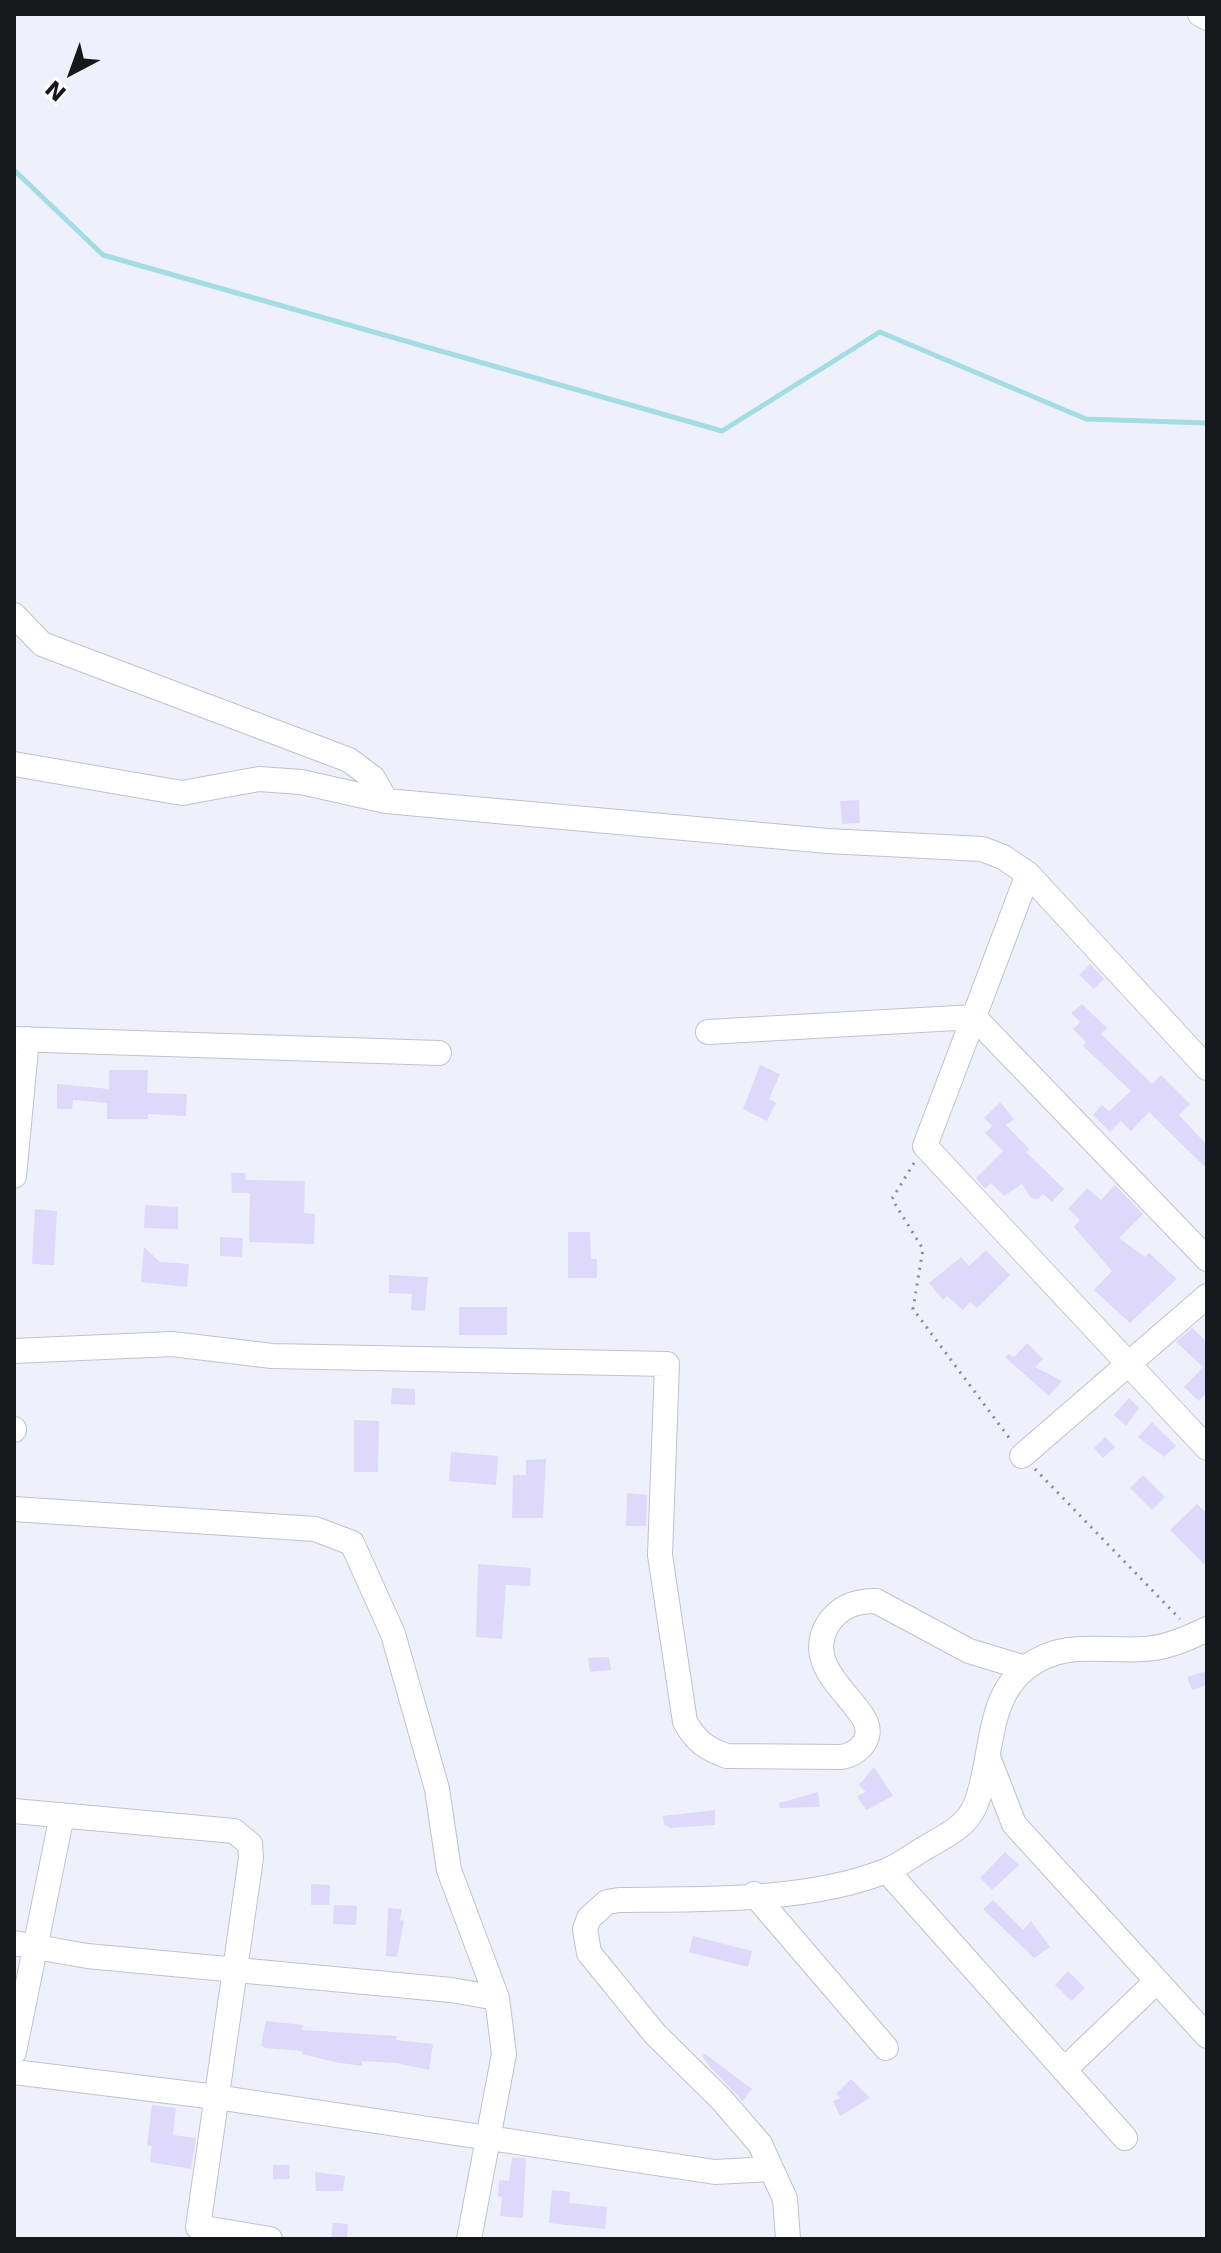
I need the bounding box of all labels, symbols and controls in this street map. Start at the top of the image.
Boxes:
north arrow [32,32,112,112]
text: N [41,75,71,106]

